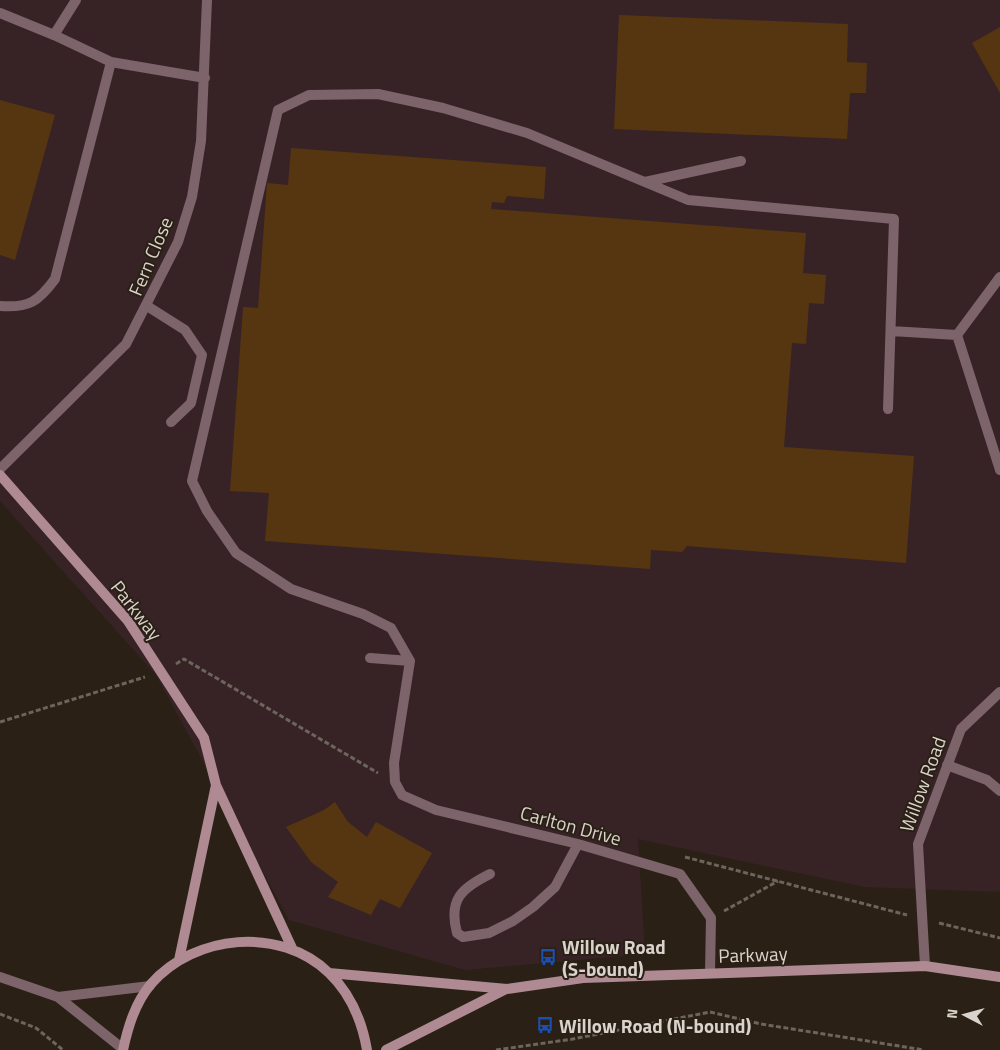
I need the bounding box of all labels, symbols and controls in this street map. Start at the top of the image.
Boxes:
street label: Fern Close [120,212,180,300]
street label: Parkway [104,574,170,646]
street label: Willow Road [891,732,953,836]
street label: Carlton Drive [517,798,625,852]
place label: Willow Road (S-bound) [562,932,666,983]
street label: Parkway [718,938,788,970]
bus stop icon: Willow Road (S-bound) [538,947,558,967]
north arrow [940,990,990,1040]
text: N [941,1008,963,1020]
place label: Willow Road (N-bound) [559,1011,752,1040]
bus stop icon: Willow Road (N-bound) [535,1015,555,1035]

